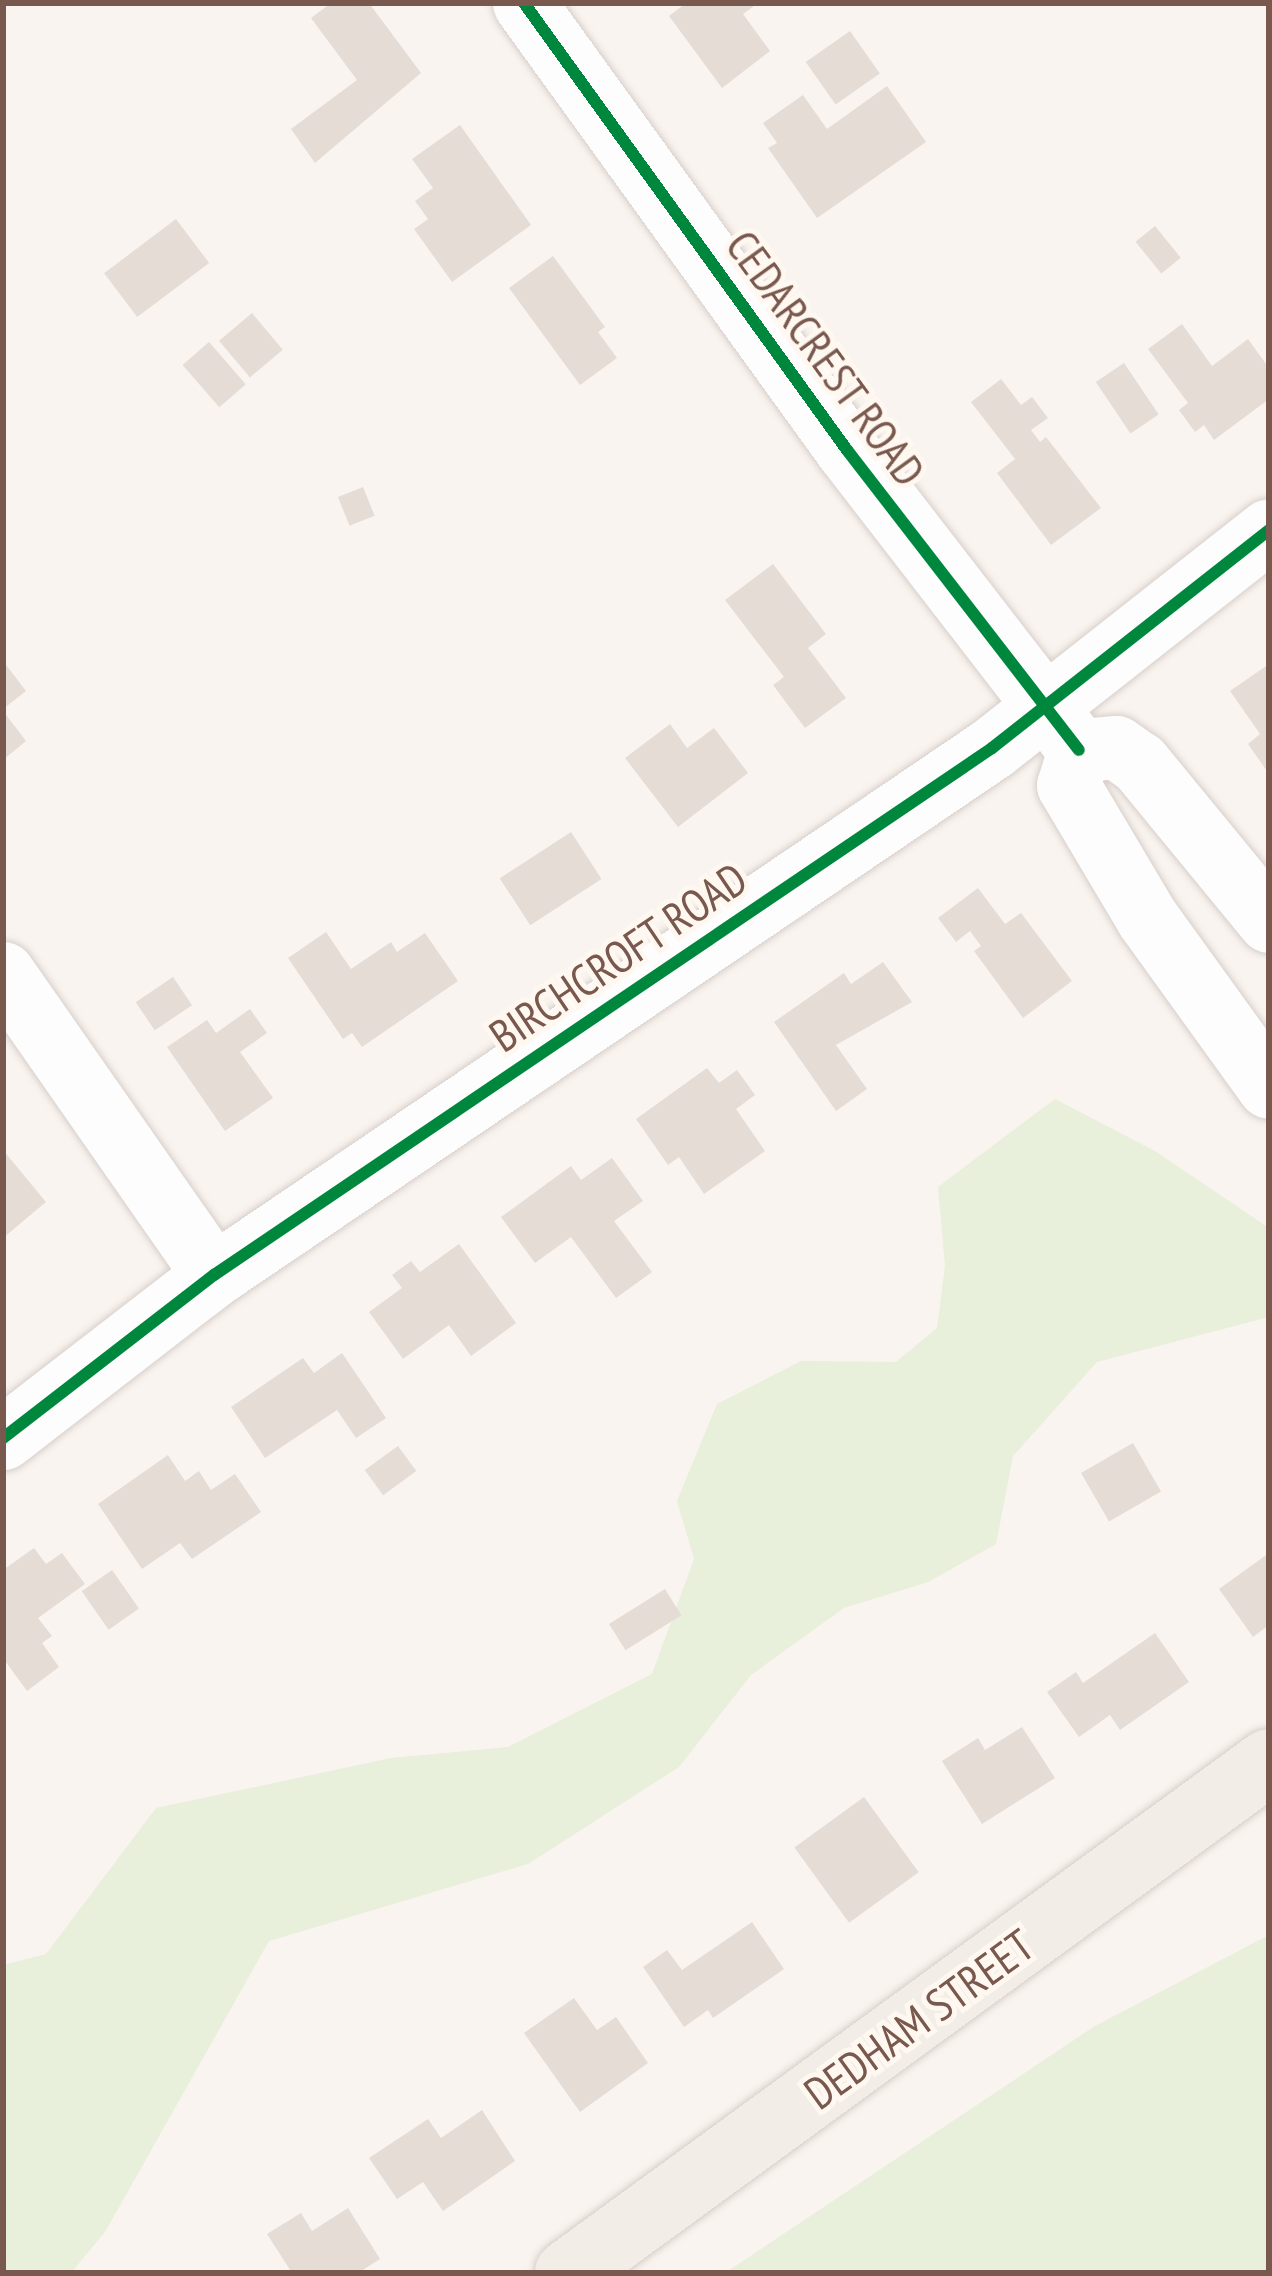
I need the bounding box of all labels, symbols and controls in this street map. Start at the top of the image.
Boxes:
street label: CEDARCREST ROAD [715,219,937,497]
street label: BIRCHCROFT ROAD [479,851,757,1063]
street label: DEDHAM STREET [794,1918,1044,2120]

